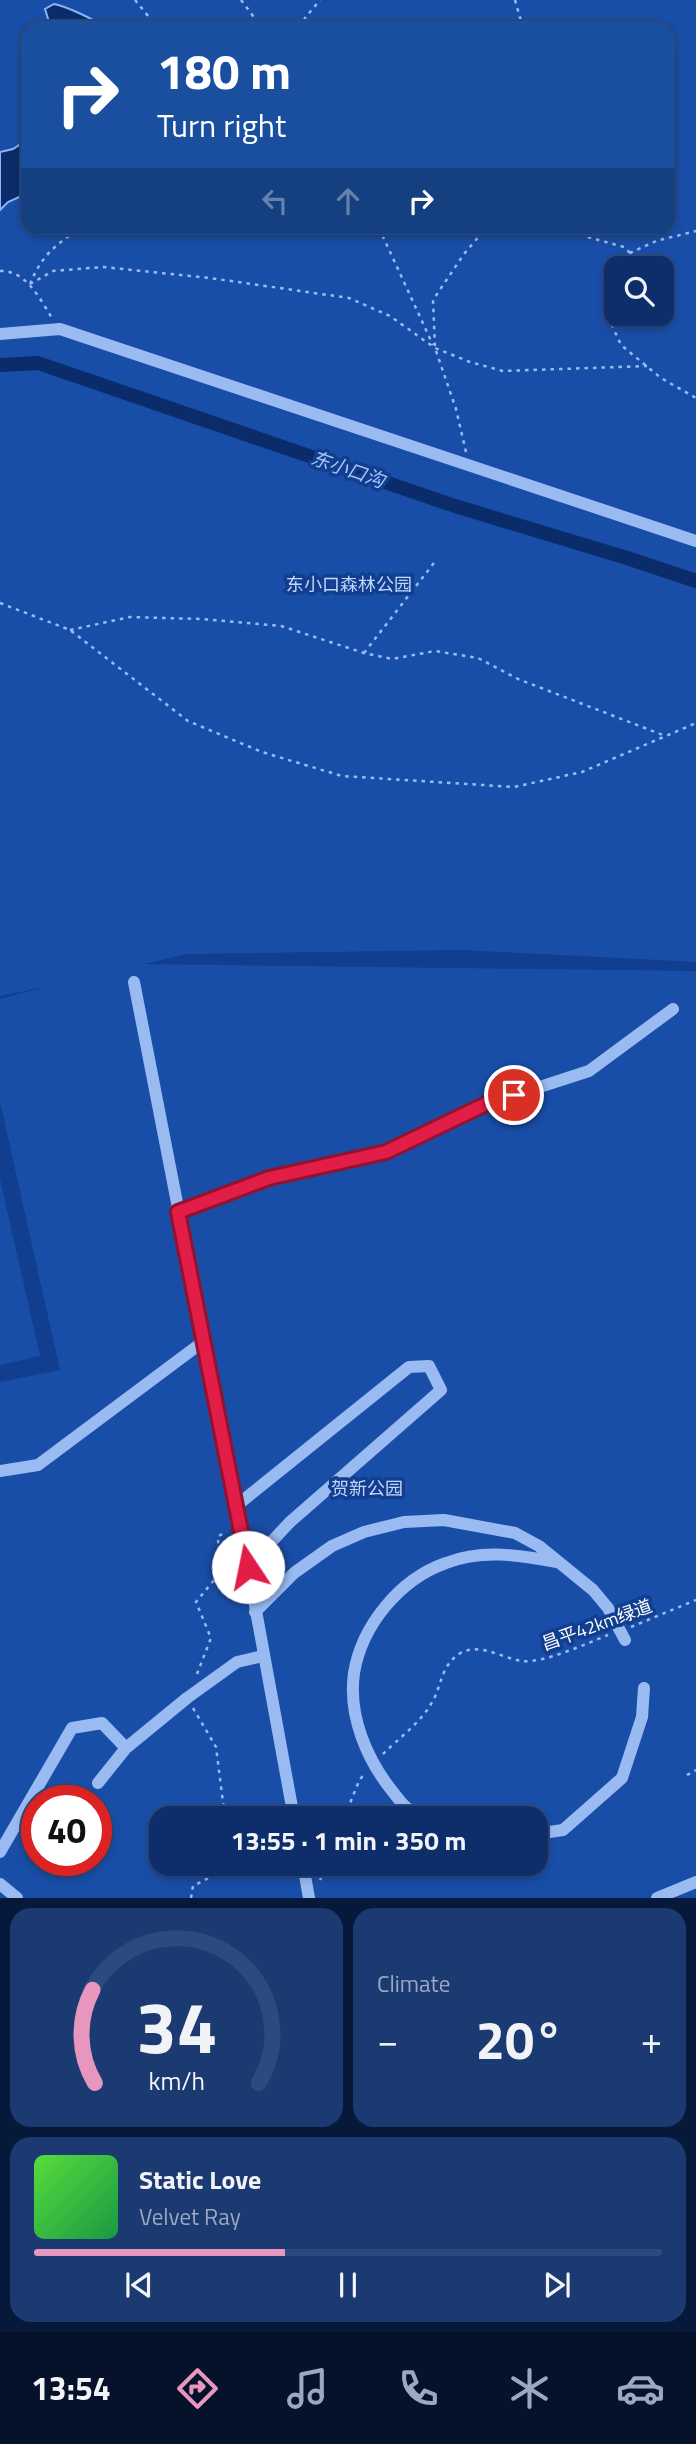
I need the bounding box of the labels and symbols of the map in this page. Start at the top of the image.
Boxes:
water label: 东小口沟 [308,442,391,495]
park label: 东小口森林公园 [286,571,412,598]
pin [484,1065,544,1125]
park label: 贺新公园 [331,1475,403,1502]
position arrow [211,1530,285,1604]
street label: 昌平42km绿道 [538,1592,656,1657]
speed limit sign: 40 [21,1785,112,1876]

